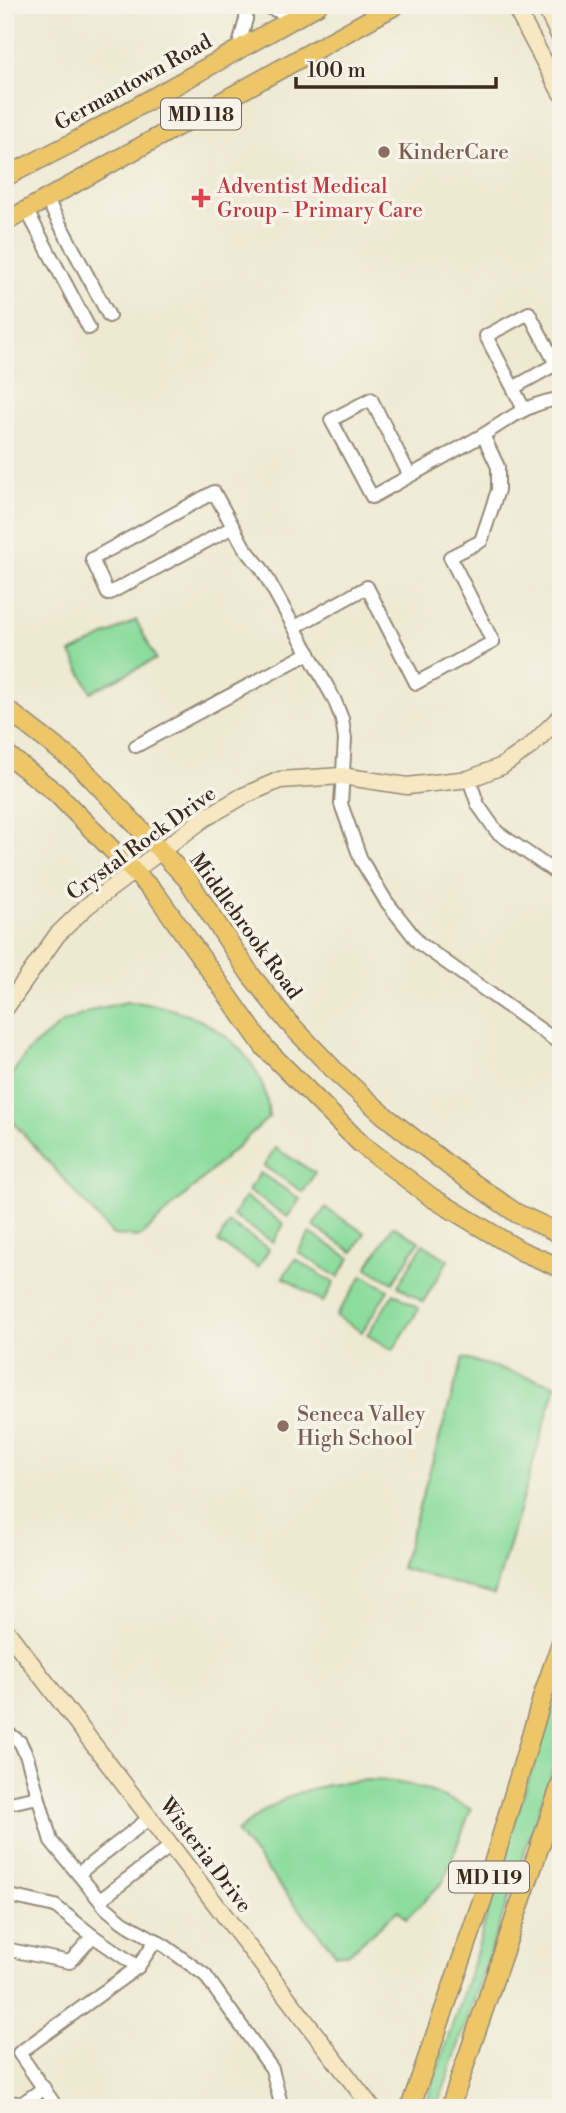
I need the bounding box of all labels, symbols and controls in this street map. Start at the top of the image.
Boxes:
street label: Germantown Road [50,29,217,137]
scale bar [296,46,496,90]
text: 100 m [307,58,366,84]
road number: MD 118 [161,98,241,130]
place label: KinderCare [398,140,509,166]
marker: KinderCare [376,144,392,160]
place label: Adventist Medical Group - Primary Care [216,174,423,224]
marker: Adventist Medical Group - Primary Care [191,188,211,208]
street label: Crystal Rock Drive [62,781,221,907]
street label: Middlebrook Road [183,848,307,1005]
place label: Seneca Valley High School [297,1402,426,1452]
marker: Seneca Valley High School [275,1418,291,1434]
street label: Wisteria Drive [153,1792,257,1918]
road number: MD 119 [449,1862,529,1893]

